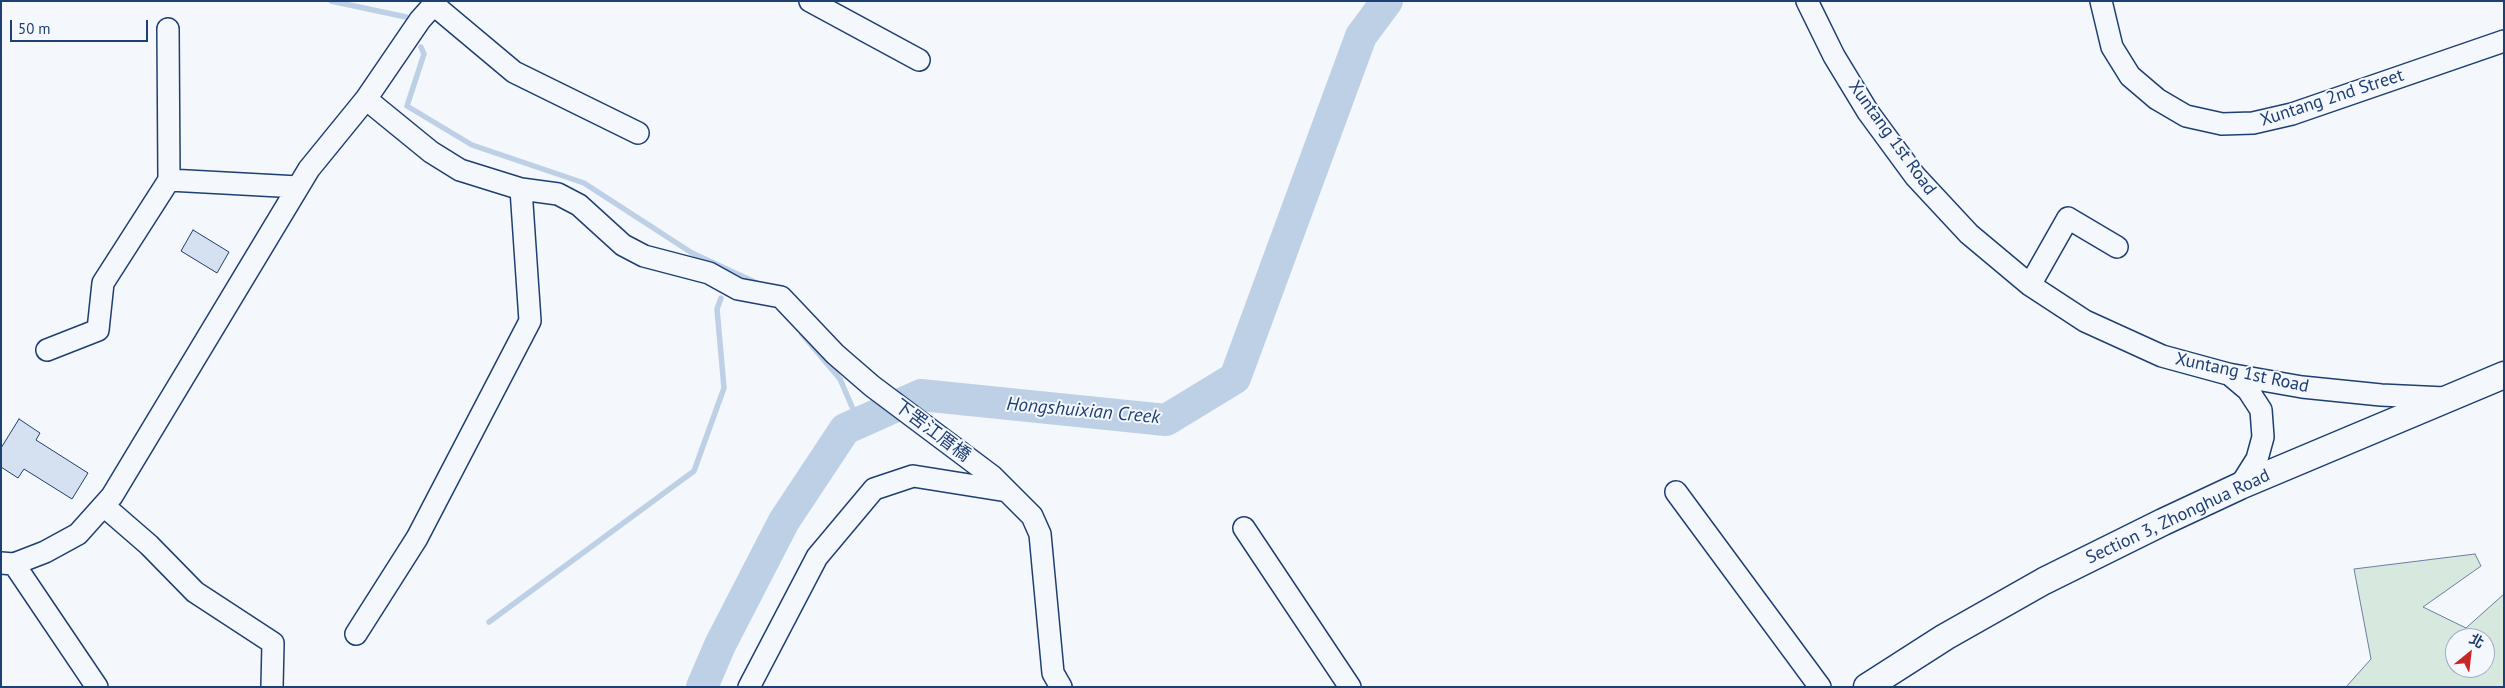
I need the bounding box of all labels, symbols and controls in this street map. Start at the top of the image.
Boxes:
scale bar [12,10,150,42]
text: 50 m [18,19,51,38]
street label: Xuntang 2nd Street [2258,65,2406,131]
street label: Xuntang 1st Road [1843,77,1941,199]
street label: Xuntang 1st Road [2173,348,2311,398]
water label: Hongshuixian Creek [1005,393,1161,429]
street label: 下罟江厝橋 [890,395,974,467]
street label: Section 3, Zhonghua Road [2082,465,2274,569]
north arrow [2445,628,2495,678]
text: 北 [2466,629,2487,652]

